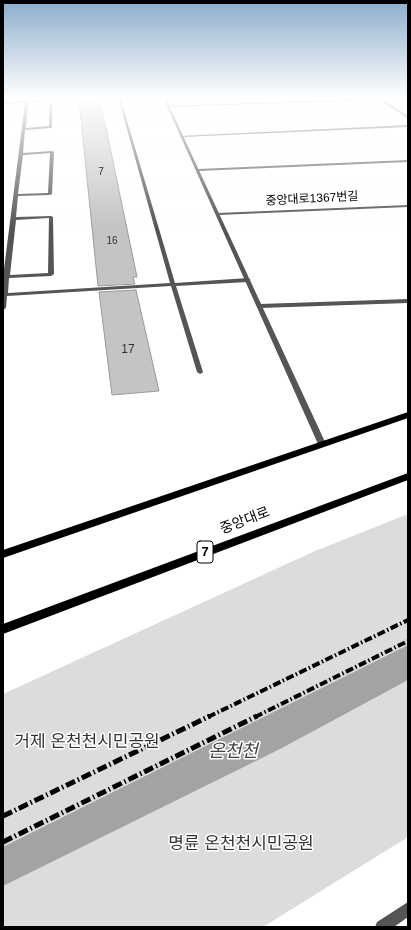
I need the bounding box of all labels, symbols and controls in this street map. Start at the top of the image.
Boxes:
house number: 7 [98,166,104,178]
street label: 중앙대로1367번길 [265,189,359,209]
house number: 16 [106,235,118,247]
house number: 17 [121,343,135,357]
street label: 중앙대로 [218,504,272,538]
road number: 7 [197,541,213,563]
park label: 거제 온천천시민공원 [14,732,160,752]
water label: 온천천 [208,741,258,763]
park label: 명륜 온천천시민공원 [168,834,314,854]

